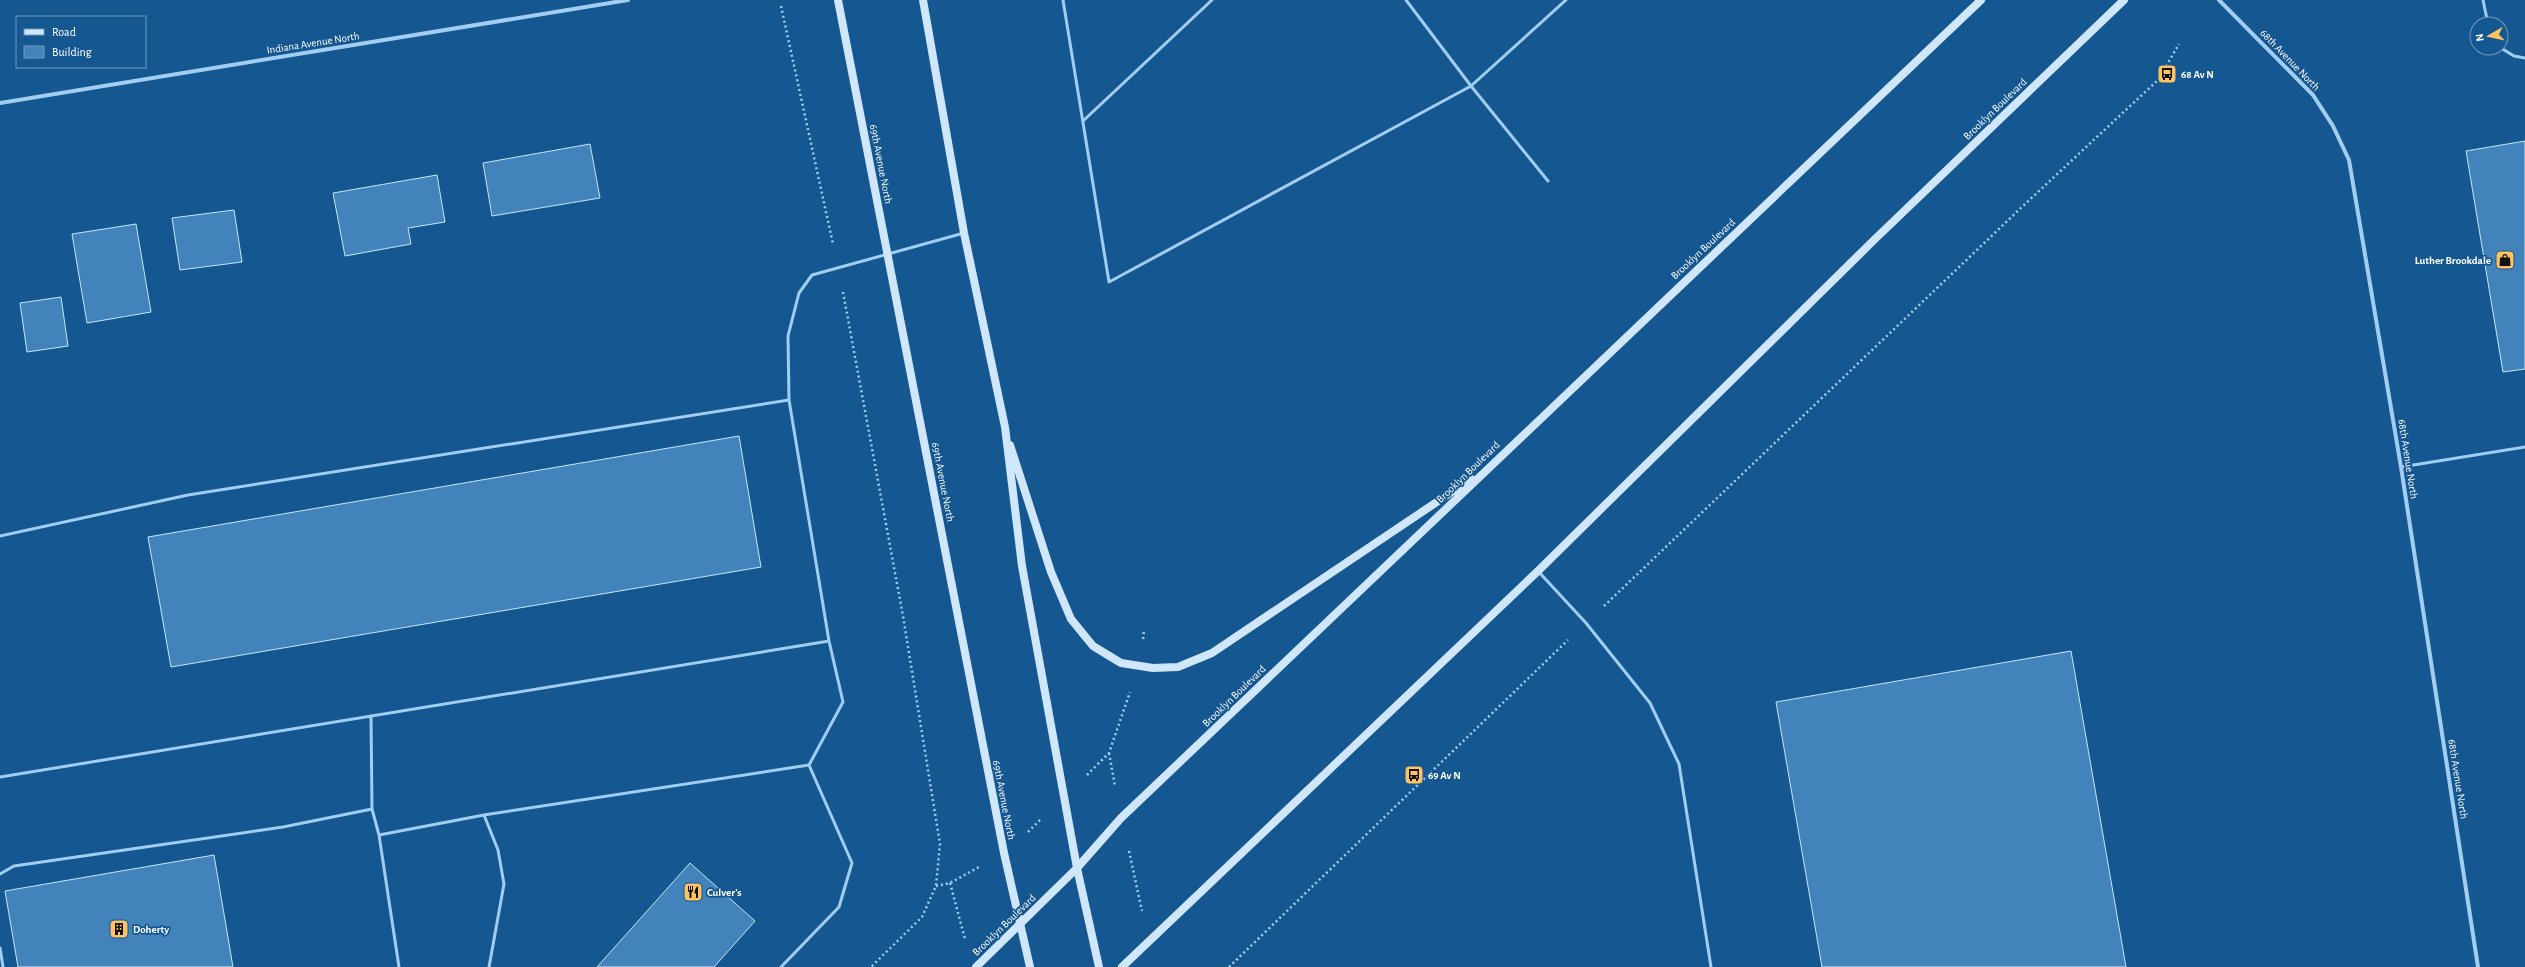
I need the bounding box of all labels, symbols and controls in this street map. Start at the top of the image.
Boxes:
legend [16,16,146,68]
north arrow [2469,16,2509,56]
text: Road [52,26,76,38]
street label: 68th Avenue North [2258,27,2322,93]
street label: Indiana Avenue North [266,30,360,56]
text: N [2474,33,2486,42]
text: Building [52,46,92,58]
bus stop icon: 68 Av N [2156,63,2178,85]
place label: 68 Av N [2181,69,2214,80]
street label: Brooklyn Boulevard [1961,76,2029,142]
street label: 69th Avenue North [868,123,894,205]
street label: Brooklyn Boulevard [1669,216,1737,281]
shop icon: Luther Brookdale [2494,249,2516,271]
place label: Luther Brookdale [2415,255,2491,266]
street label: 68th Avenue North [2396,418,2420,500]
street label: Brooklyn Boulevard [1434,439,1502,505]
street label: 69th Avenue North [930,441,956,523]
street label: Brooklyn Boulevard [1200,663,1268,729]
street label: 68th Avenue North [2446,738,2470,820]
street label: 69th Avenue North [991,759,1017,841]
bus stop icon: 69 Av N [1403,764,1425,786]
place label: 69 Av N [1428,770,1461,781]
restaurant icon: Culver's [682,881,704,903]
place label: Culver's [707,887,742,898]
street label: Brooklyn Boulevard [970,892,1038,958]
building icon: Doherty [108,918,130,940]
place label: Doherty [133,924,169,935]

